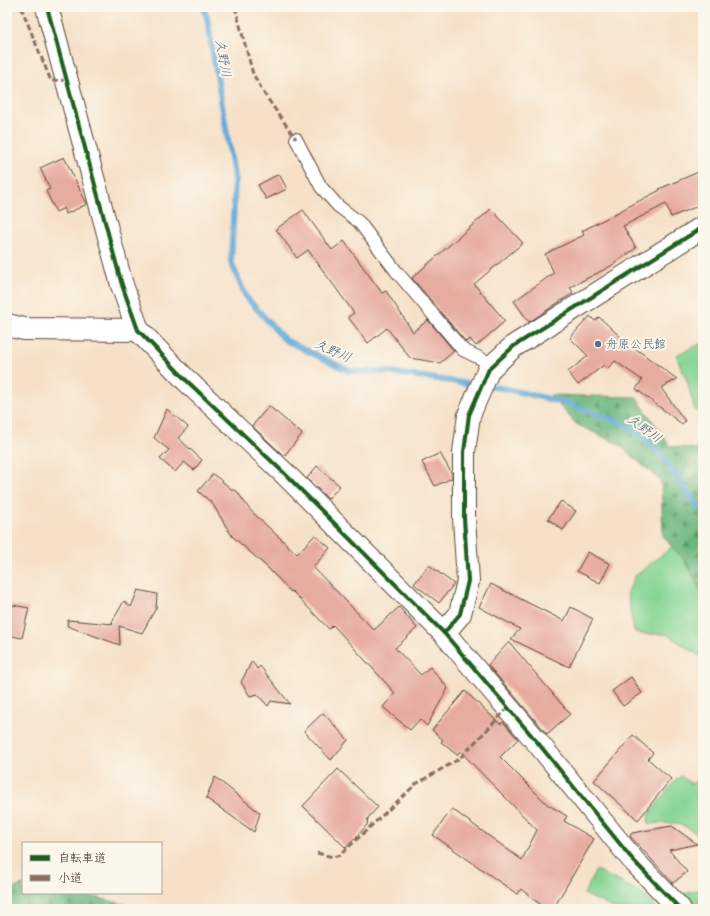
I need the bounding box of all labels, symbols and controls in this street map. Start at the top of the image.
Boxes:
water label: 久野川 [212,38,234,79]
water label: 久野川 [312,336,354,366]
place label: 舟原公民館 [606,337,666,352]
marker: 舟原公民館 [593,339,603,349]
water label: 久野川 [624,411,665,447]
legend [22,842,162,894]
text: 自転車道 [58,851,106,866]
text: 小道 [58,871,82,886]

